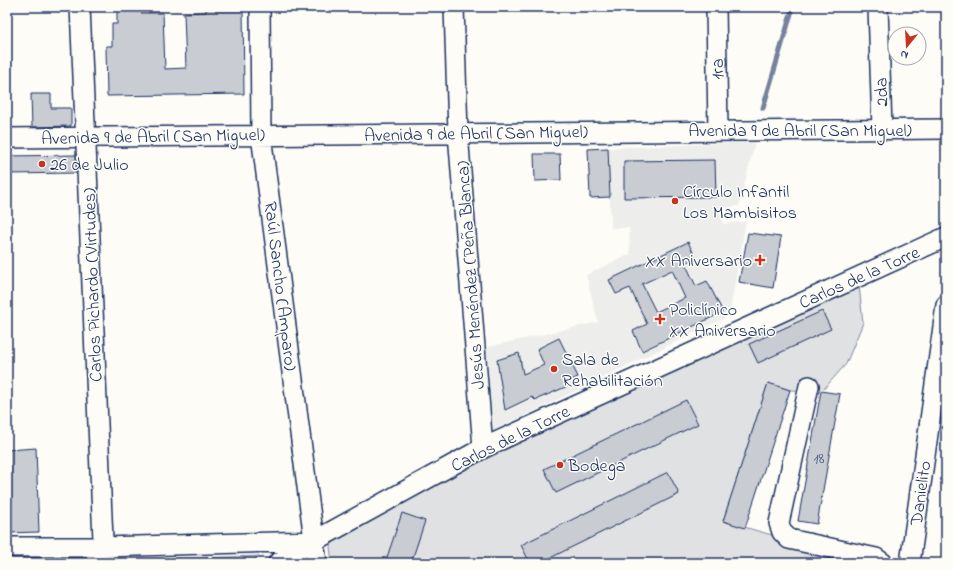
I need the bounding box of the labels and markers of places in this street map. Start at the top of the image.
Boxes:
place label: 26 de Julio [50,153,129,179]
marker: 26 de Julio [37,159,47,169]
place label: Círculo Infantil Los Mambisitos [683,180,797,227]
marker: Círculo Infantil Los Mambisitos [670,196,680,206]
place label: XX Aniversario [645,249,752,275]
marker: XX Aniversario [755,255,765,265]
place label: Policlínico XX Aniversario [669,298,776,345]
marker: Policlínico XX Aniversario [654,313,666,325]
place label: Sala de Rehabilitación [562,348,663,395]
marker: Sala de Rehabilitación [549,364,559,374]
place label: Bodega [567,454,625,481]
marker: Bodega [555,460,565,470]

